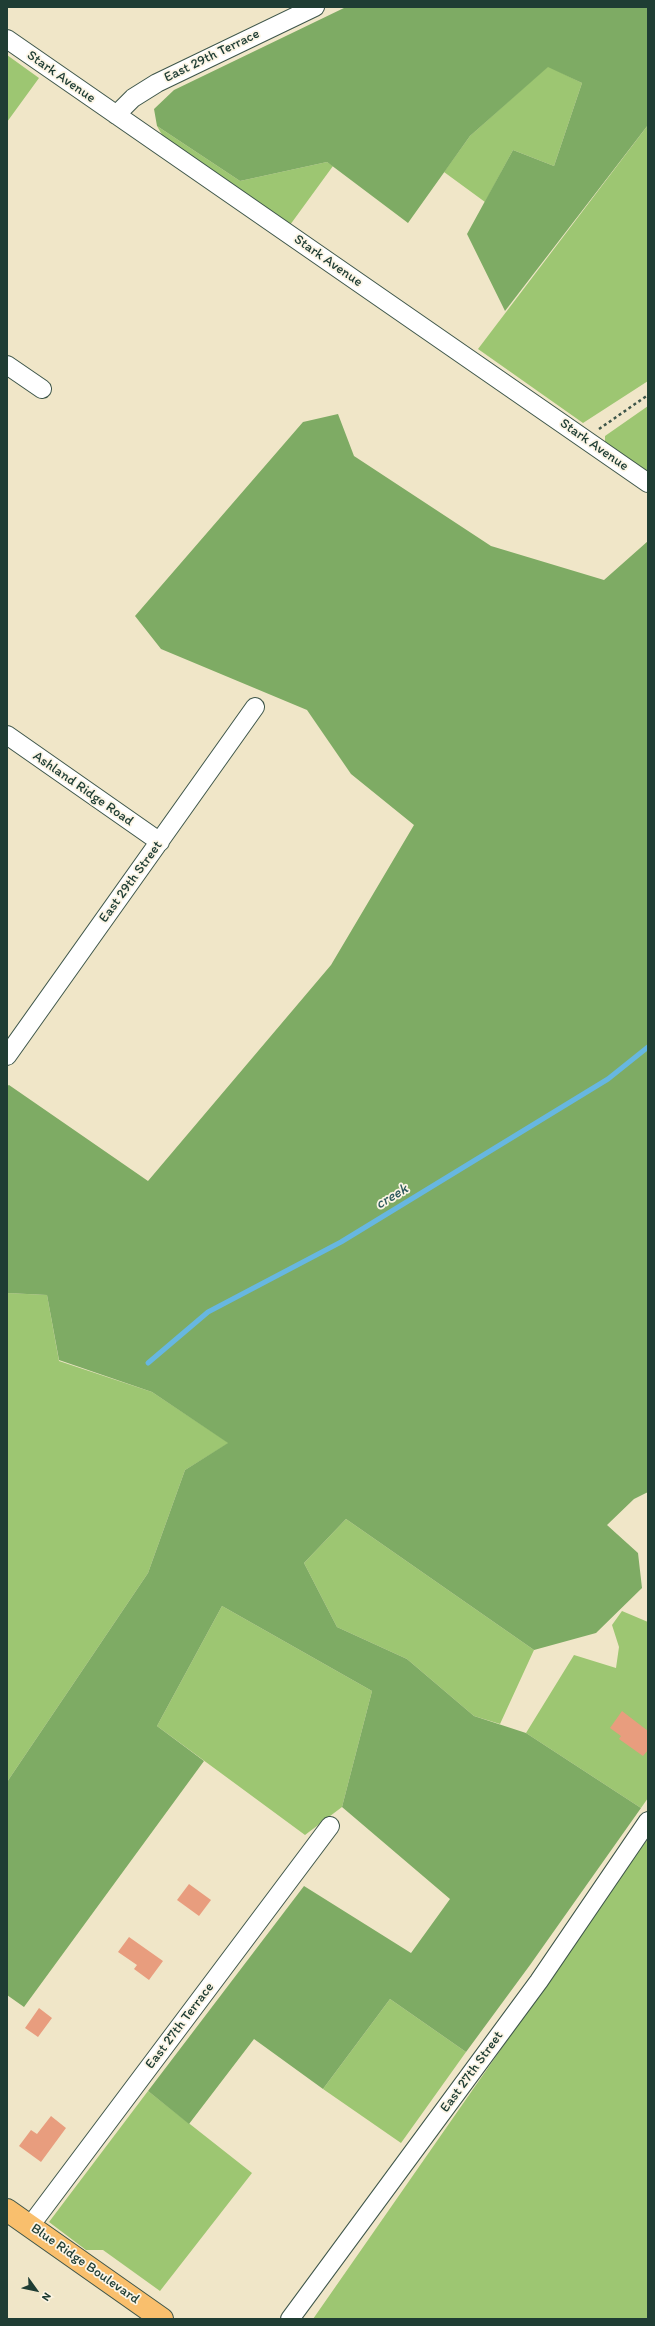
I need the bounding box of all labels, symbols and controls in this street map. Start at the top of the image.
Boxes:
street label: East 29th Terrace [162,26,262,86]
street label: Stark Avenue [23,47,99,107]
street label: Stark Avenue [290,231,366,291]
street label: Stark Avenue [556,415,632,475]
street label: Ashland Ridge Road [29,748,137,830]
street label: East 29th Street [96,838,166,926]
water label: creek [372,1180,412,1214]
street label: East 27th Terrace [142,1980,218,2072]
street label: East 27th Street [437,2028,507,2116]
street label: Blue Ridge Boulevard [27,2220,143,2308]
north arrow [16,2270,56,2310]
text: N [39,2290,54,2303]

